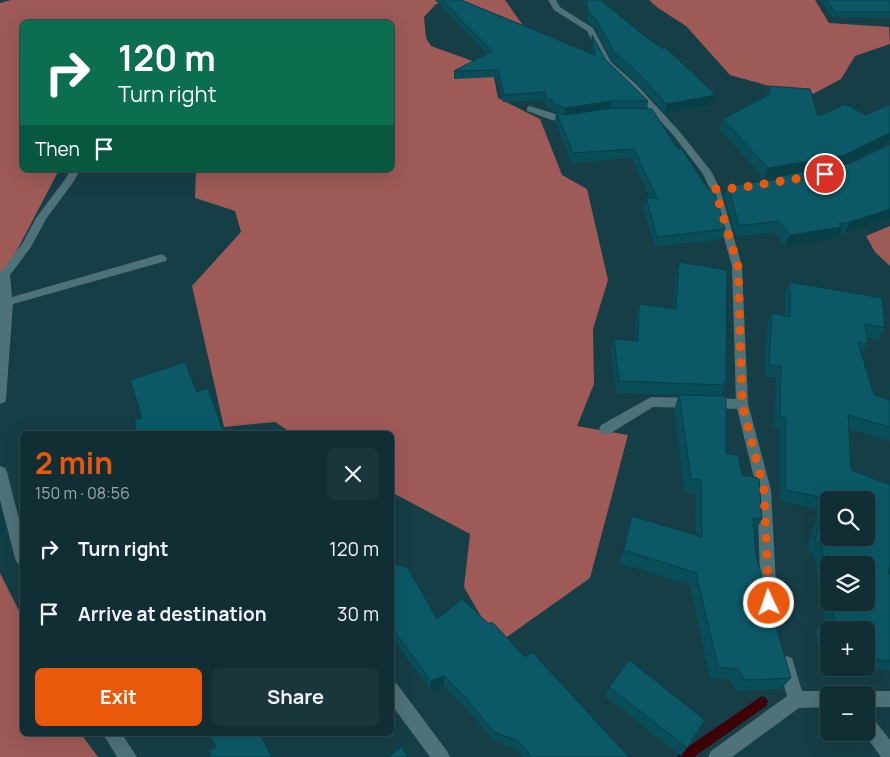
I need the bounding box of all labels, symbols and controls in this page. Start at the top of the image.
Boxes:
text: 120 m [118,34,216,82]
icon: right [35,40,100,105]
text: Turn right [118,79,216,109]
icon: arrive [90,135,118,163]
text: Then [35,136,80,162]
pin [804,153,846,195]
icon: arrive [811,160,839,188]
text: 2 min [35,442,113,483]
button: close [327,448,379,500]
text: 150 m · 08:56 [35,482,130,504]
map controls [820,491,875,741]
button: search [820,491,875,546]
icon: right [35,535,63,563]
text: Turn right [78,536,168,562]
text: 120 m [329,536,379,562]
button: layers [820,556,875,611]
position arrow [742,576,794,628]
icon: arrive [35,600,63,628]
text: Arrive at destination [78,601,267,627]
text: 30 m [337,601,379,627]
button: + [820,621,875,676]
button: Exit [35,668,202,726]
button: Share [212,668,379,726]
button: − [820,686,875,741]

